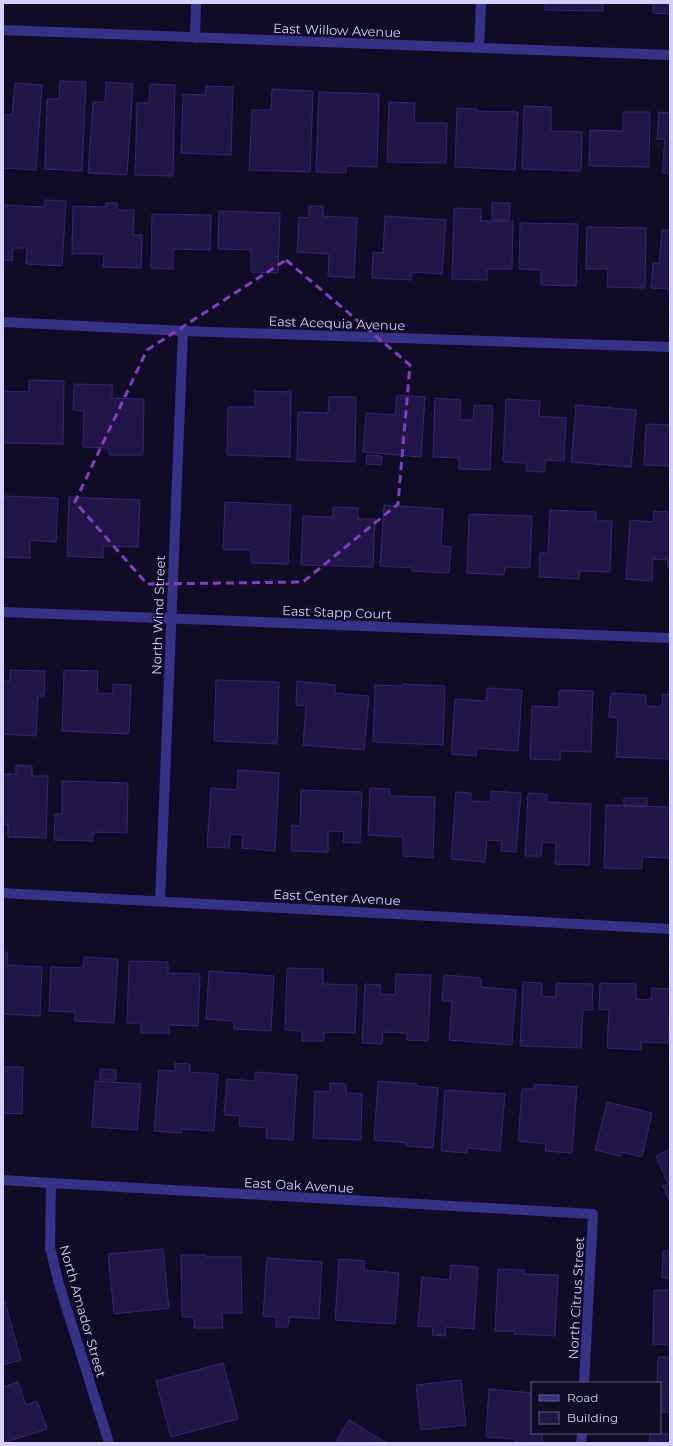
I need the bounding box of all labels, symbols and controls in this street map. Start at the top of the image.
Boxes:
street label: East Willow Avenue [273,20,401,40]
street label: East Acequia Avenue [268,313,406,333]
street label: North Wind Street [148,555,168,675]
street label: East Stapp Court [282,602,392,622]
street label: East Center Avenue [273,886,401,908]
street label: East Oak Avenue [244,1174,355,1196]
street label: North Citrus Street [565,1236,587,1360]
street label: North Amador Street [56,1243,110,1379]
legend [531,1382,661,1434]
text: Road [567,1390,598,1405]
text: Building [567,1410,618,1425]

